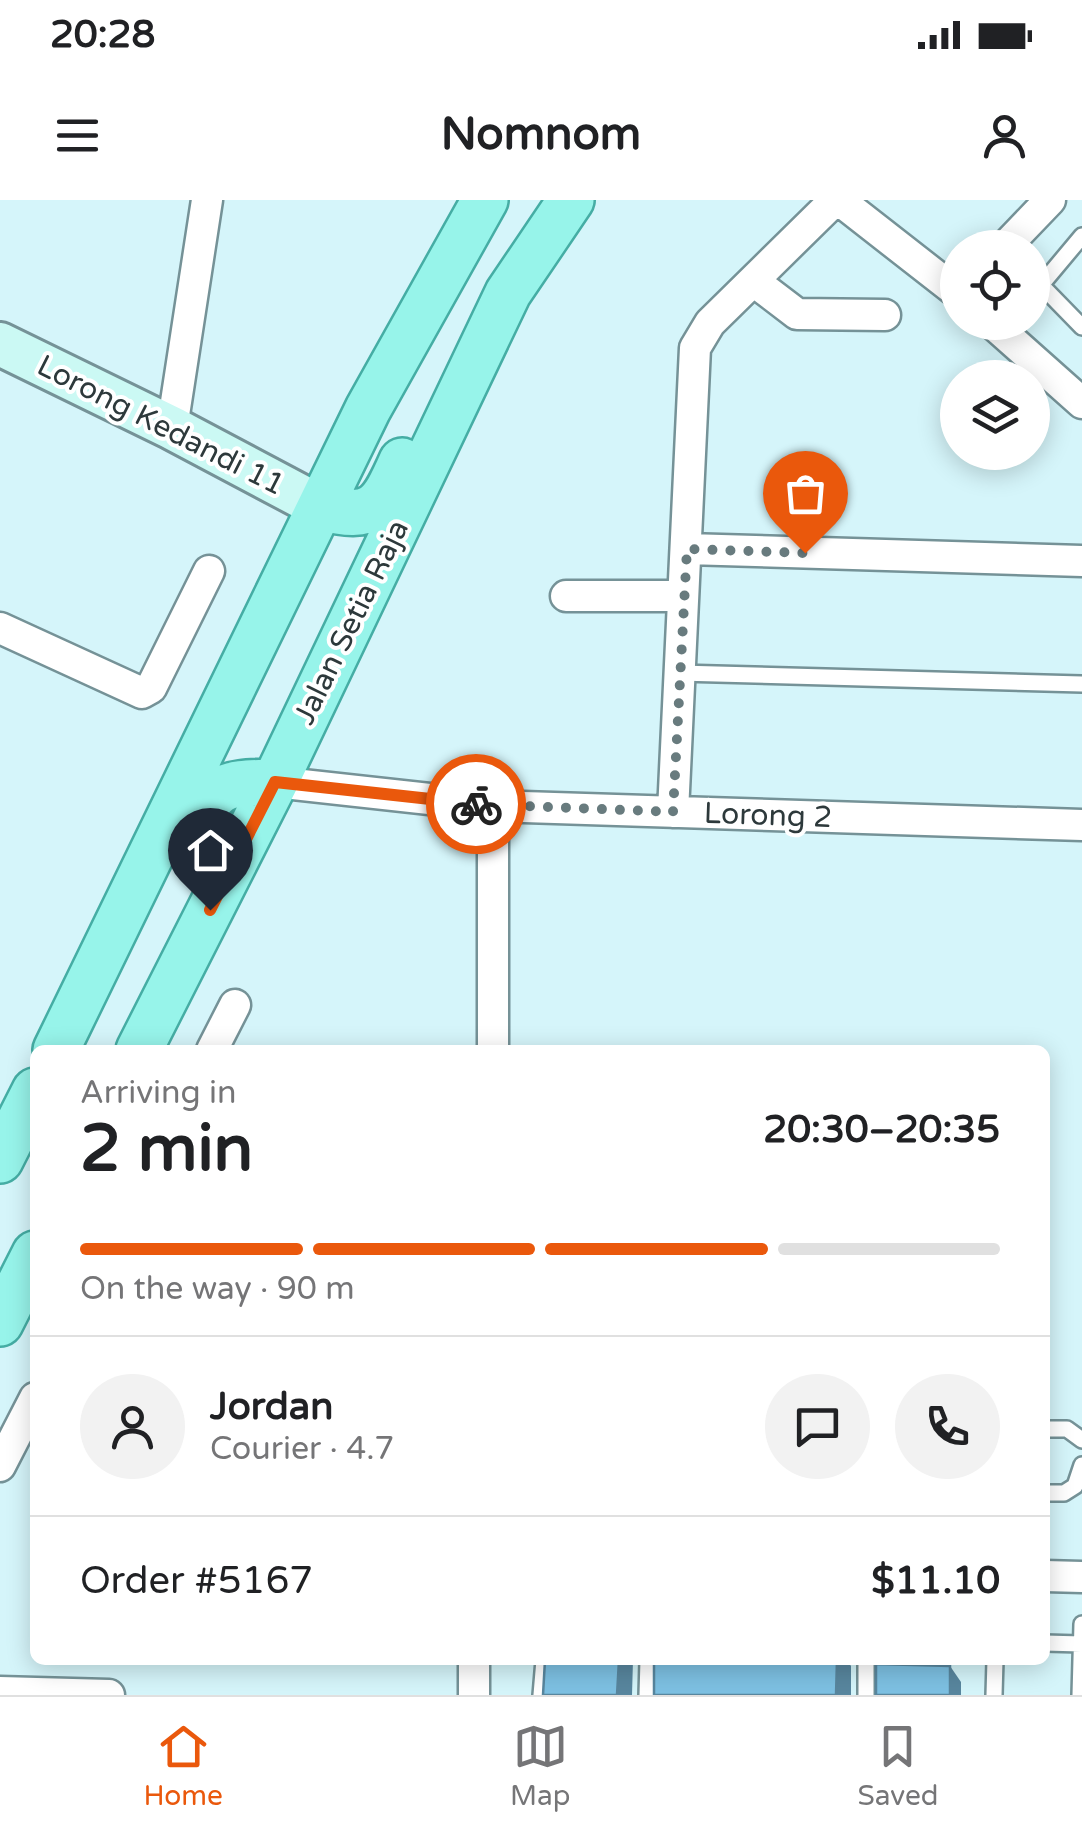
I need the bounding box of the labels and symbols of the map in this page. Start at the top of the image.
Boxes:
street label: Lorong Kedandi 11 [31,347,291,504]
pin [763,451,848,554]
street label: Jalan Setia Raja [286,514,417,731]
courier [426,754,526,854]
street label: Lorong 2 [703,795,833,836]
pin [168,808,253,911]

